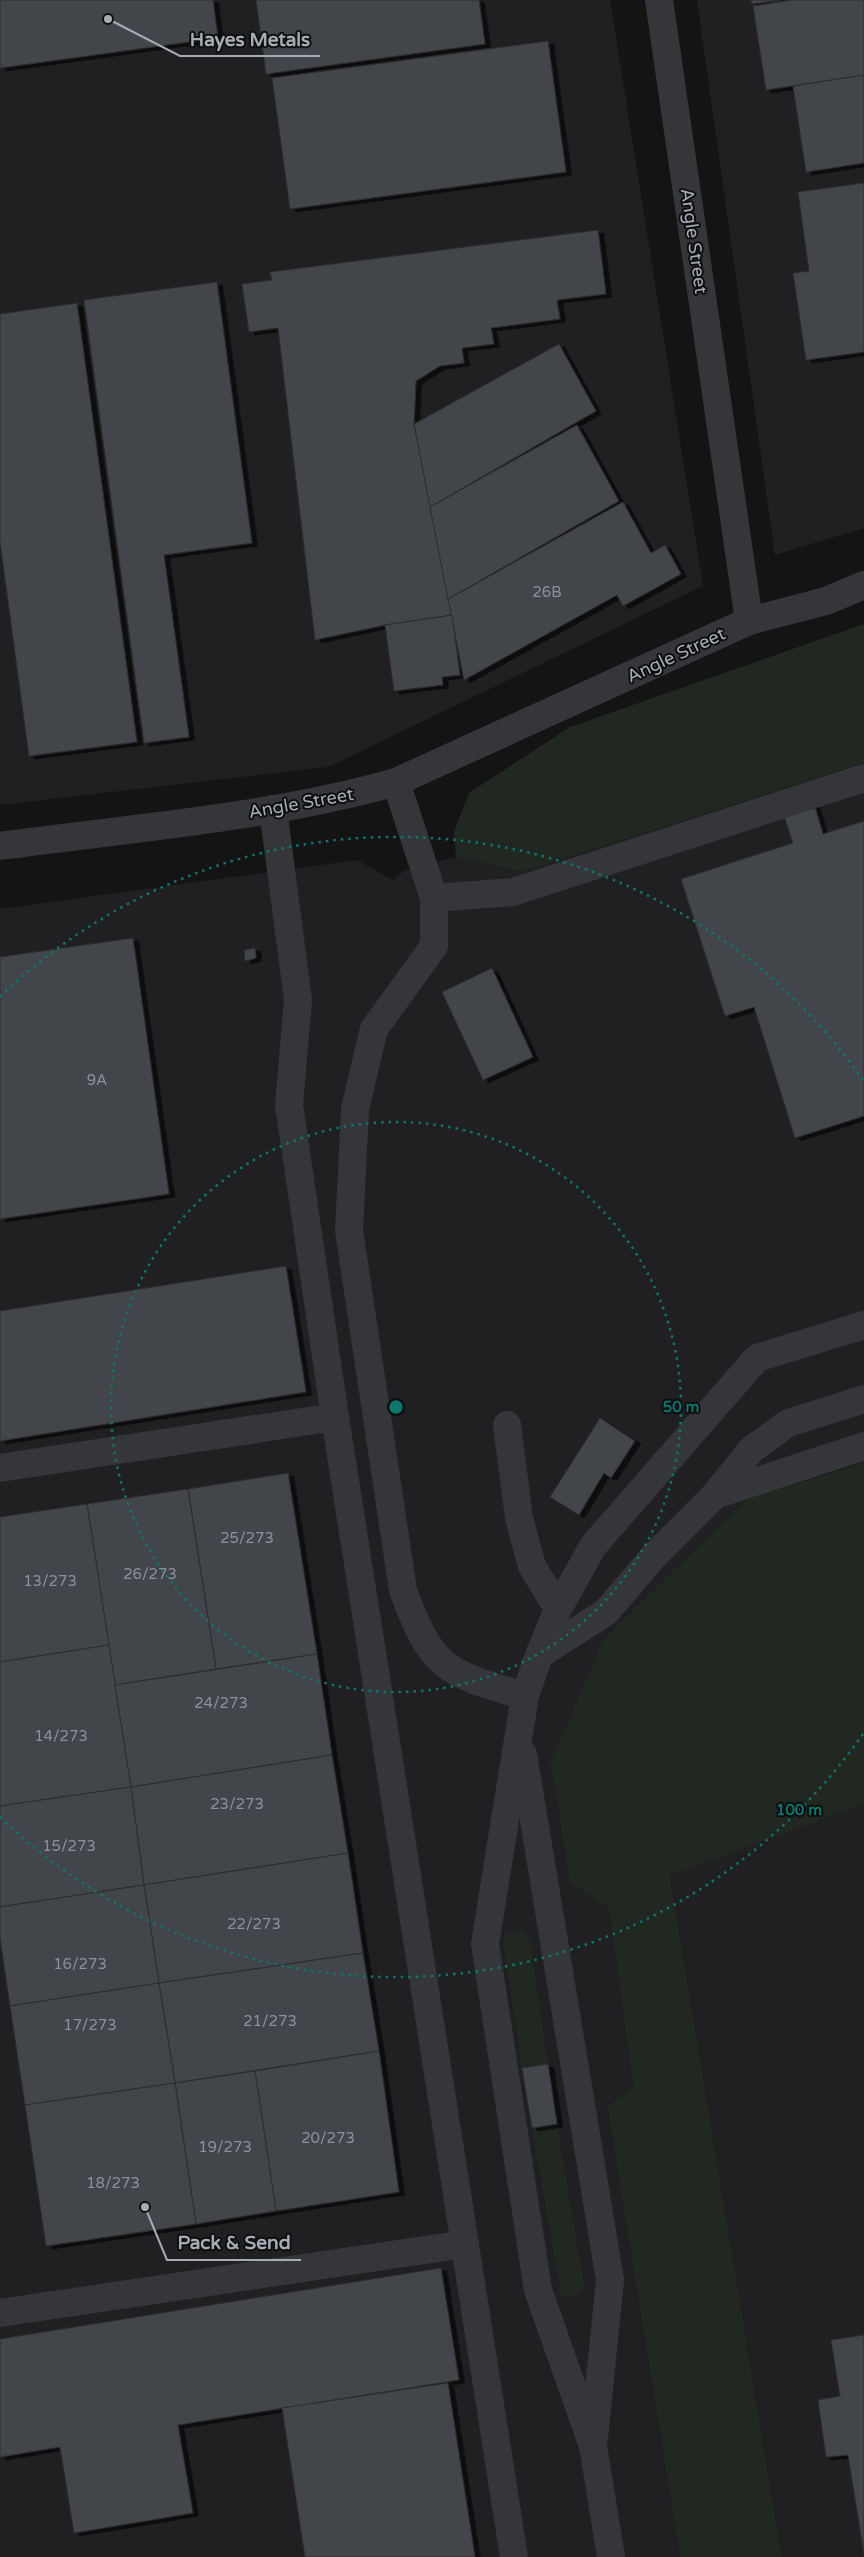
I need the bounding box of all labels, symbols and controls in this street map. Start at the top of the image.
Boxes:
callout: Hayes Metals [180,22,320,56]
text: Hayes Metals [190,29,310,52]
street label: Angle Street [676,187,712,295]
house number: 26B [532,583,562,601]
street label: Angle Street [623,622,729,687]
street label: Angle Street [247,783,355,823]
house number: 9A [87,1071,107,1089]
centre of rings [387,1398,405,1416]
text: 50 m [663,1398,699,1416]
house number: 25/273 [220,1529,274,1547]
house number: 26/273 [123,1565,177,1583]
house number: 13/273 [23,1572,77,1590]
house number: 24/273 [194,1694,248,1712]
house number: 14/273 [34,1727,88,1745]
house number: 23/273 [210,1795,264,1813]
text: 100 m [776,1801,822,1819]
house number: 15/273 [42,1837,96,1855]
house number: 22/273 [227,1915,281,1933]
house number: 16/273 [53,1955,107,1973]
house number: 21/273 [243,2012,297,2030]
house number: 17/273 [63,2016,117,2034]
house number: 20/273 [301,2129,355,2147]
house number: 19/273 [198,2138,252,2156]
house number: 18/273 [86,2174,140,2192]
callout: Pack & Send [167,2226,301,2260]
text: Pack & Send [177,2232,291,2254]

